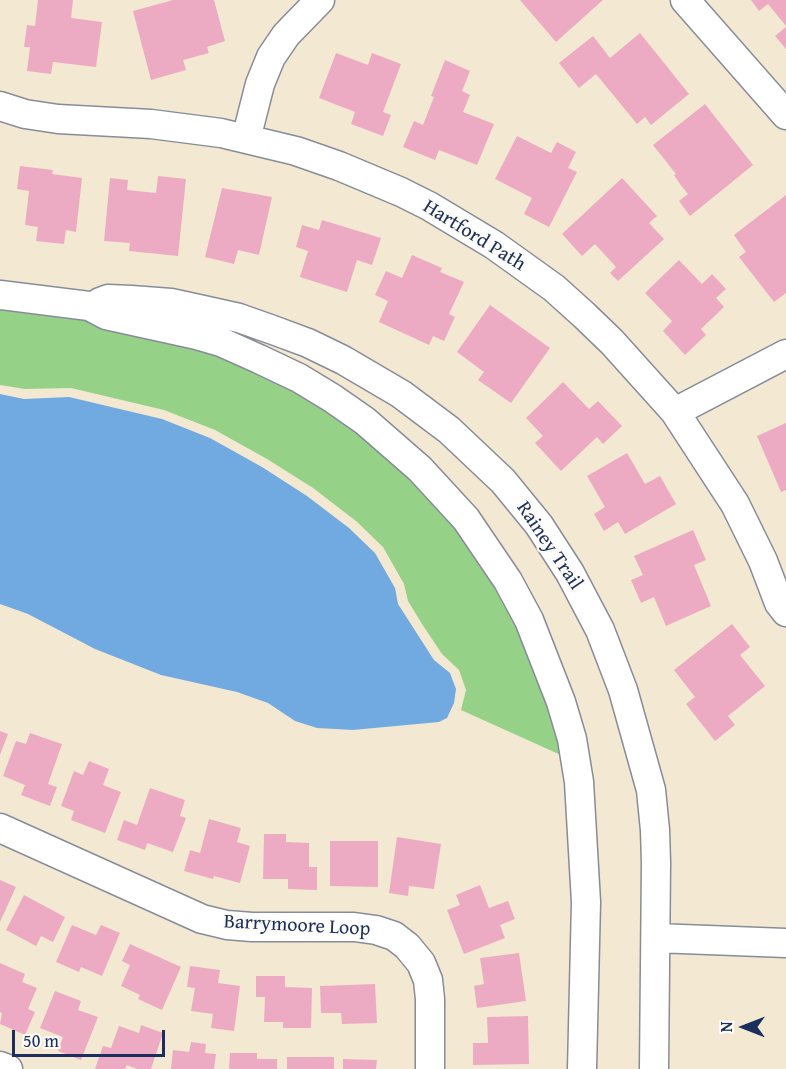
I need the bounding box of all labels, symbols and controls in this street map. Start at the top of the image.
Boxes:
street label: Hartford Path [418,195,530,277]
street label: Rainey Trail [511,497,587,595]
street label: Barrymoore Loop [223,910,371,942]
north arrow [714,997,774,1057]
scale bar [15,1018,168,1056]
text: N [714,1022,738,1032]
text: 50 m [23,1027,59,1054]

